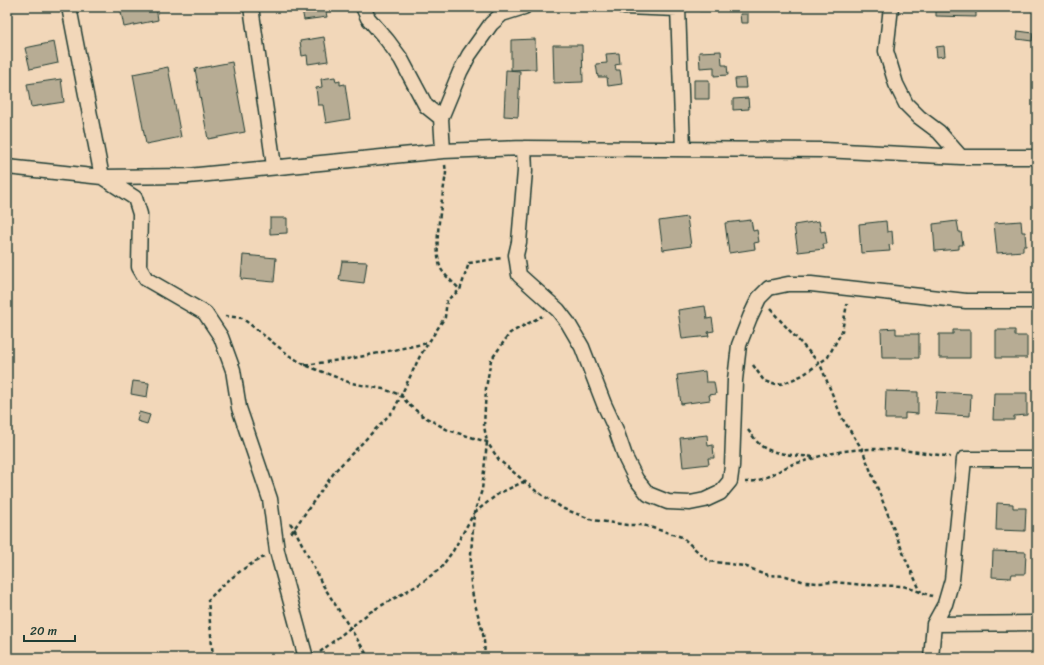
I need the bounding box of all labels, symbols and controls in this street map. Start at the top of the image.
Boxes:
scale bar [24,617,75,643]
text: 20 m [30,620,57,642]

